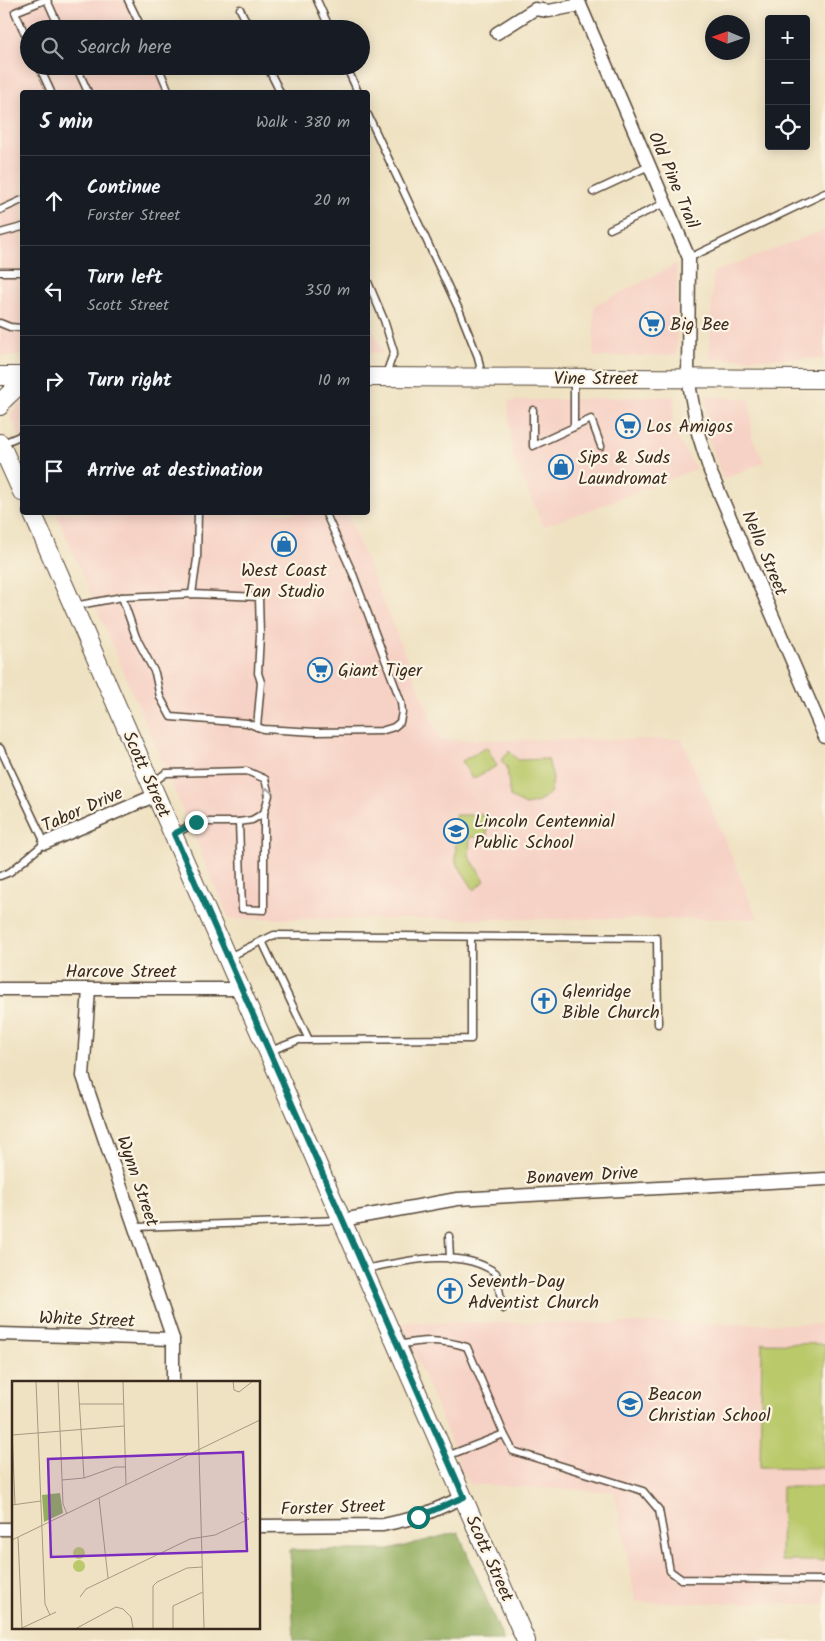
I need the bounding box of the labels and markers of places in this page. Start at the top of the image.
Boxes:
supermarket icon: Big Bee [639,311,665,337]
place label: Big Bee [670,311,729,340]
supermarket icon: Los Amigos [615,413,641,439]
place label: Los Amigos [646,413,733,442]
place label: Sips & Suds Laundromat [578,444,670,494]
shop icon: Sips & Suds Laundromat [548,454,574,480]
shop icon: West Coast Tan Studio [271,531,297,557]
place label: West Coast Tan Studio [241,557,328,607]
supermarket icon: Giant Tiger [307,657,333,683]
place label: Giant Tiger [338,657,423,686]
place label: Lincoln Centennial Public School [474,808,616,858]
school or university icon: Lincoln Centennial Public School [443,818,469,844]
place label: Glenridge Bible Church [562,978,660,1028]
church icon: Glenridge Bible Church [531,988,557,1014]
place label: Seventh-Day Adventist Church [468,1268,599,1318]
church icon: Seventh-Day Adventist Church [437,1278,463,1304]
place label: Beacon Christian School [648,1381,771,1431]
school or university icon: Beacon Christian School [617,1391,643,1417]

